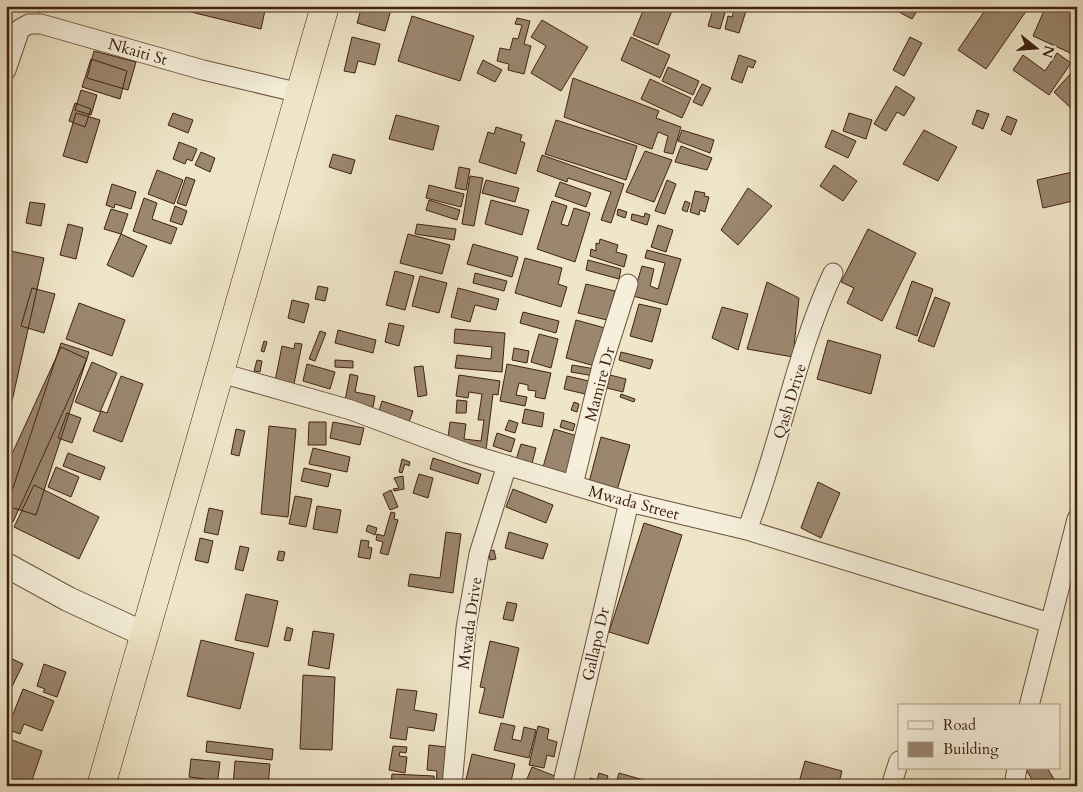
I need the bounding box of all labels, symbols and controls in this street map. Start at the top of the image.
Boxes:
north arrow [1010,22,1060,72]
street label: Nkaiti St [106,33,170,71]
text: N [1037,43,1059,60]
street label: Mamire Dr [579,344,621,424]
street label: Qash Drive [768,361,812,442]
street label: Mwada Street [586,480,682,526]
street label: Mwada Drive [453,575,487,671]
street label: Gallapo Dr [577,605,615,683]
legend [898,704,1060,770]
text: Road [943,715,976,735]
text: Building [943,739,999,759]

